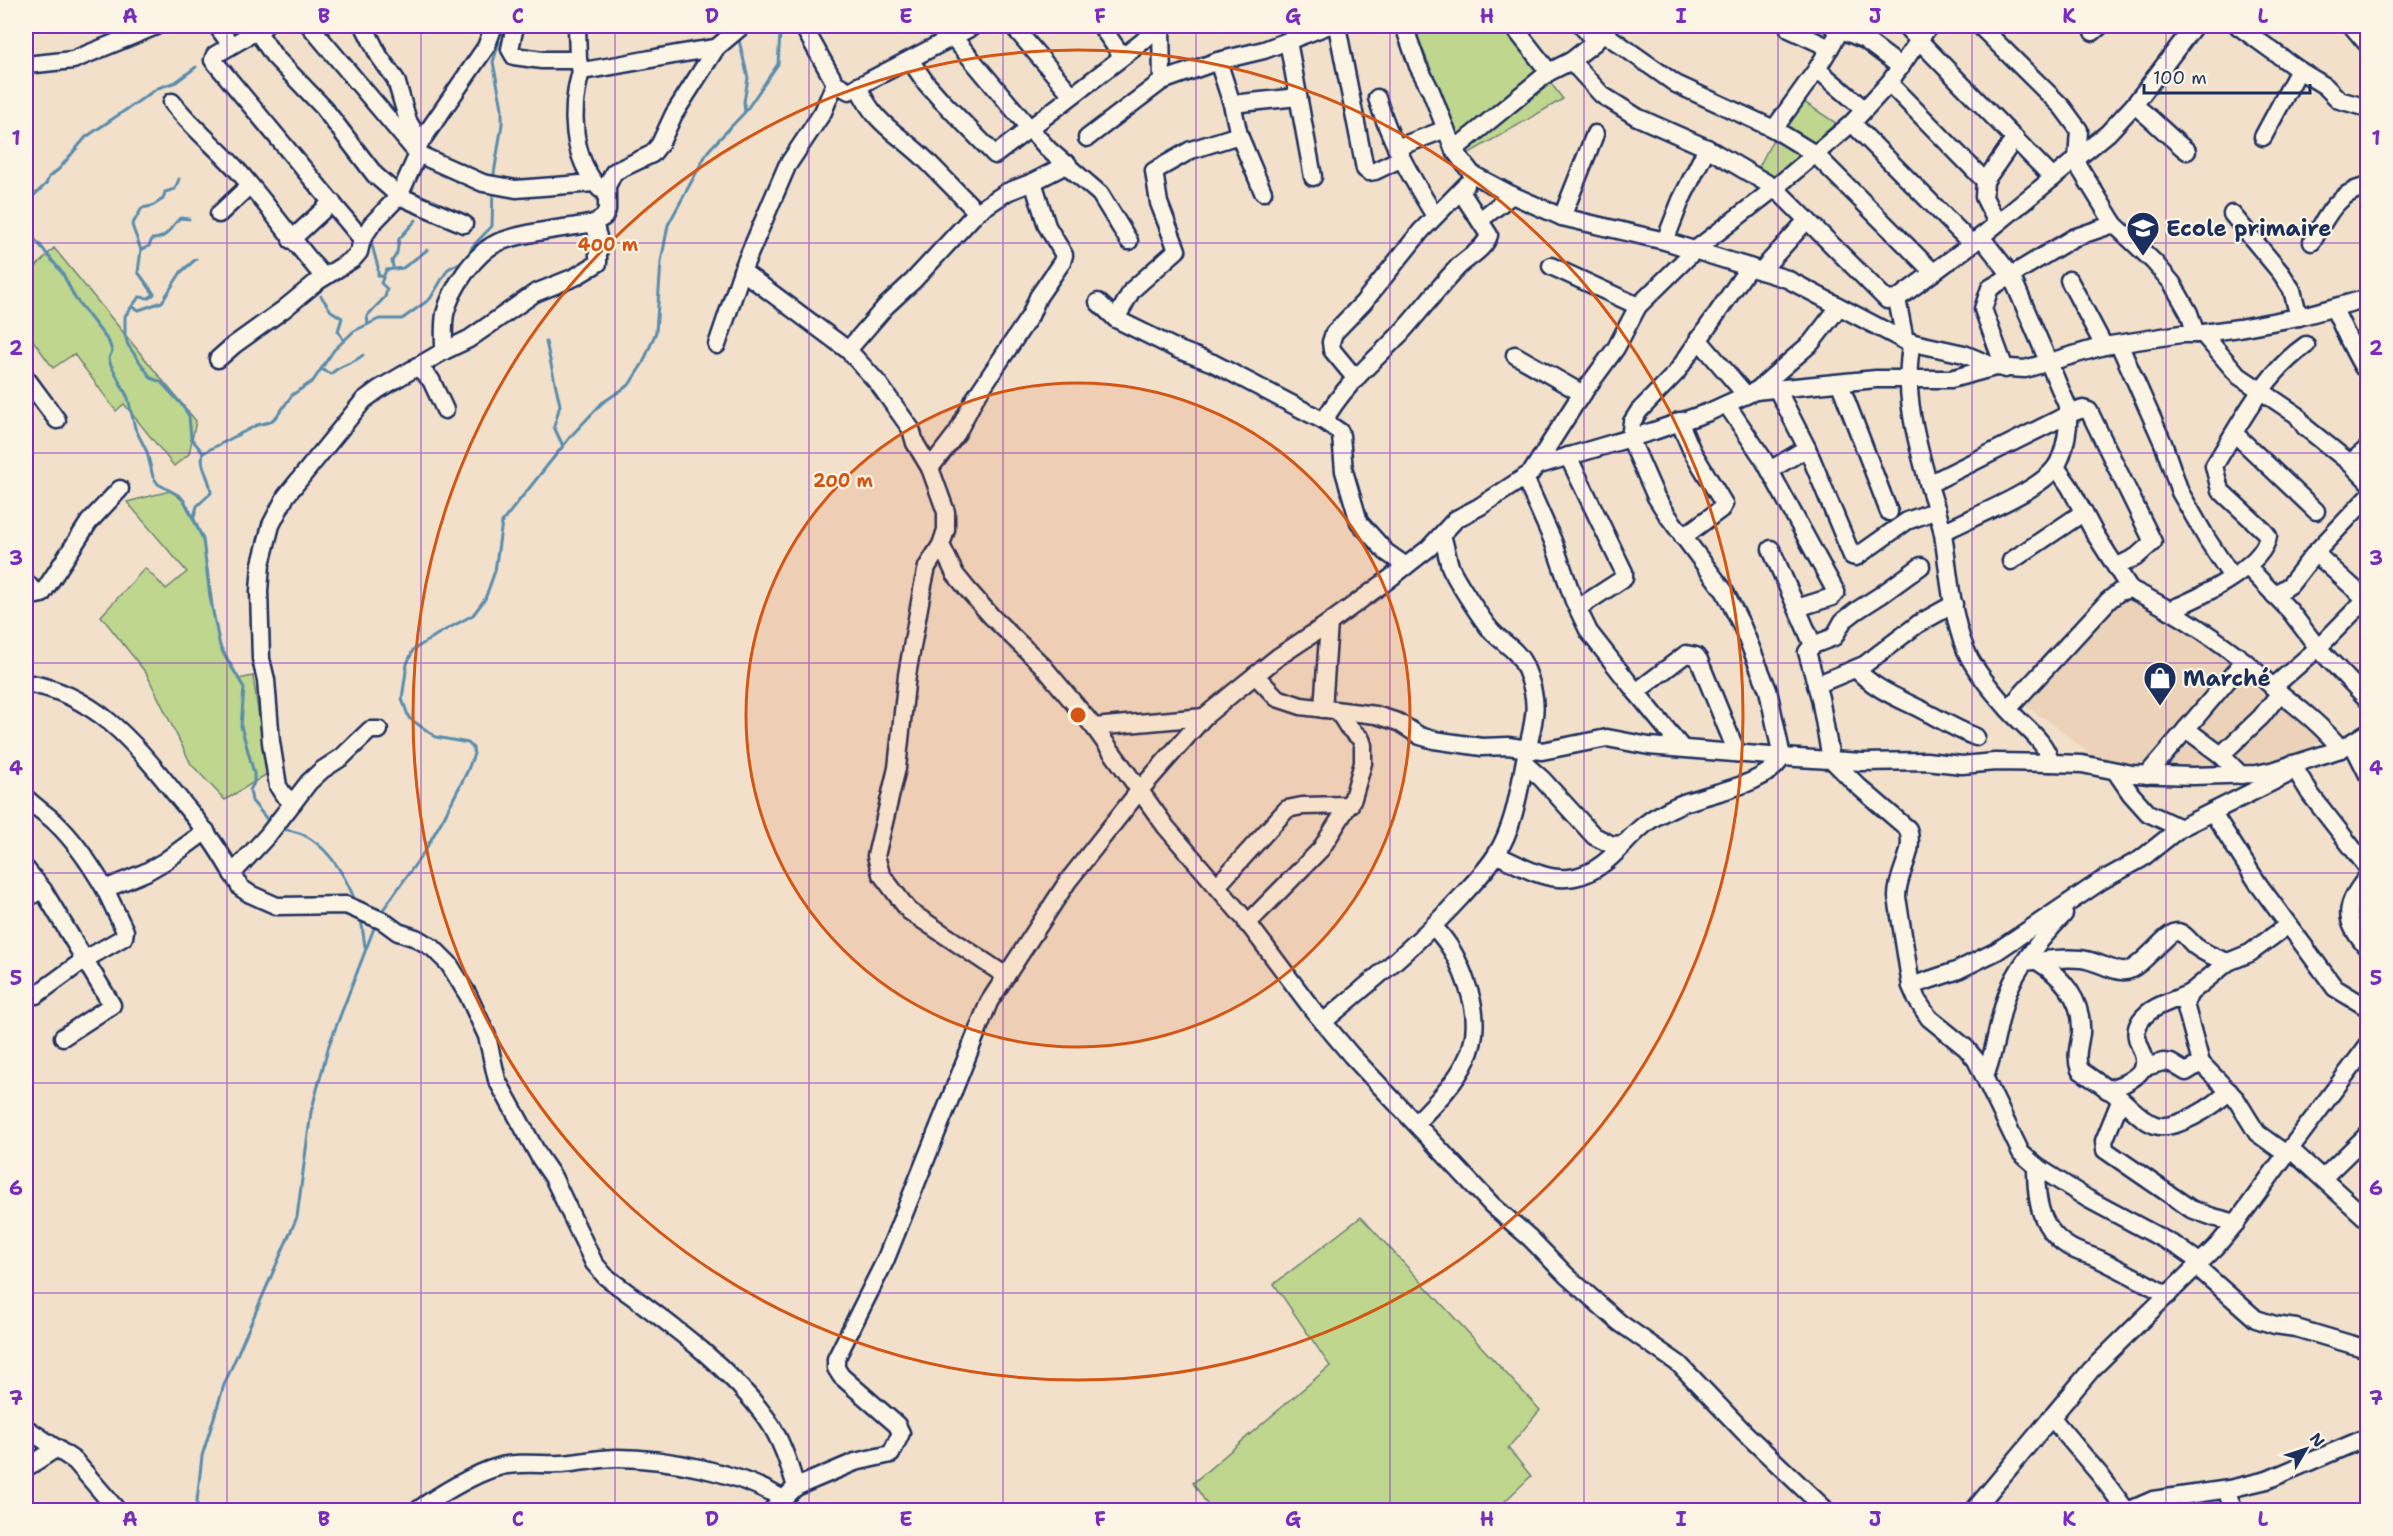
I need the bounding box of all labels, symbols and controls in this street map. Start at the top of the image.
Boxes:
text: A [122,3,138,29]
text: B [318,3,330,29]
text: C [512,3,524,29]
text: D [705,3,719,29]
text: E [899,3,913,29]
text: F [1094,3,1106,29]
text: G [1285,3,1301,29]
text: H [1480,3,1494,29]
text: I [1675,3,1687,29]
text: J [1869,3,1882,29]
text: K [2062,3,2076,29]
text: L [2258,3,2269,29]
scale bar [2144,57,2310,95]
text: 100 m [2153,66,2207,90]
text: 1 [11,125,21,151]
text: 1 [2371,125,2381,151]
school or university icon: Ecole primaire [2125,210,2161,257]
place label: Ecole primaire [2166,214,2331,243]
text: 400 m [578,233,639,257]
text: 2 [9,335,23,361]
text: 2 [2369,335,2383,361]
text: 200 m [813,469,874,493]
text: 3 [9,545,23,571]
text: 3 [2369,545,2383,571]
shop icon: Marché [2142,660,2178,707]
place label: Marché [2183,664,2271,693]
centre of rings [1068,705,1088,725]
text: 4 [9,755,23,781]
text: 4 [2369,755,2383,781]
text: 5 [10,965,22,991]
text: 5 [2370,965,2382,991]
text: 6 [9,1175,23,1201]
text: 6 [2369,1175,2383,1201]
text: 7 [9,1385,23,1411]
text: 7 [2369,1385,2383,1411]
north arrow [2276,1419,2336,1479]
text: N [2305,1428,2329,1451]
text: A [122,1506,138,1532]
text: B [318,1506,330,1532]
text: C [512,1506,524,1532]
text: D [705,1506,719,1532]
text: E [899,1506,913,1532]
text: F [1094,1506,1106,1532]
text: G [1285,1506,1301,1532]
text: H [1480,1506,1494,1532]
text: I [1675,1506,1687,1532]
text: J [1869,1506,1882,1532]
text: K [2062,1506,2076,1532]
text: L [2258,1506,2269,1532]

